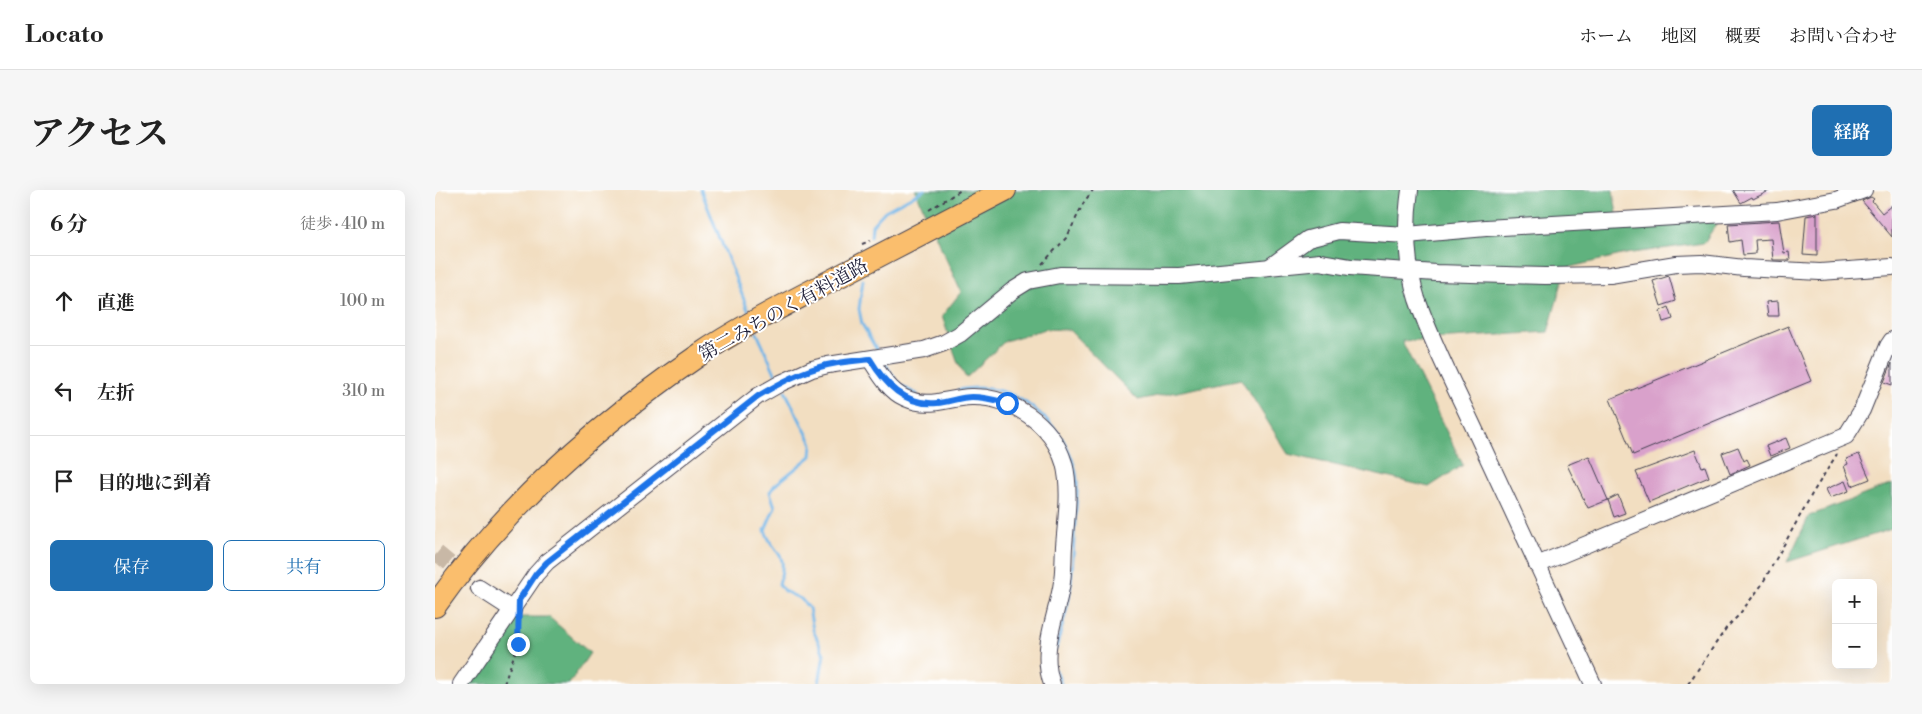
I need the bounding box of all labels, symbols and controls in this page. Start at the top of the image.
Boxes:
text: Locato [25,20,104,50]
text: ホーム [1579,25,1633,48]
text: 地図 [1661,25,1697,48]
text: 概要 [1725,25,1761,48]
text: お問い合わせ [1789,25,1897,48]
button: 経路 [1812,105,1892,156]
text: アクセス [30,113,169,156]
text: 6 分 [50,212,88,238]
text: 徒歩 · 410 m [300,214,385,234]
street label: 第二みちのく有料道路 [695,253,872,366]
icon: ahead [50,287,78,315]
text: 直進 [97,291,135,315]
text: 100 m [340,291,385,311]
icon: left [50,377,78,405]
text: 左折 [97,381,135,405]
text: 310 m [342,381,385,401]
route start [996,392,1019,415]
icon: arrive [50,467,78,495]
text: 目的地に到着 [97,471,211,495]
button: 保存 [50,540,213,591]
button: 共有 [223,540,385,591]
map controls [1832,579,1877,669]
button: + [1832,579,1877,624]
button: − [1832,624,1877,669]
route end [507,633,530,656]

